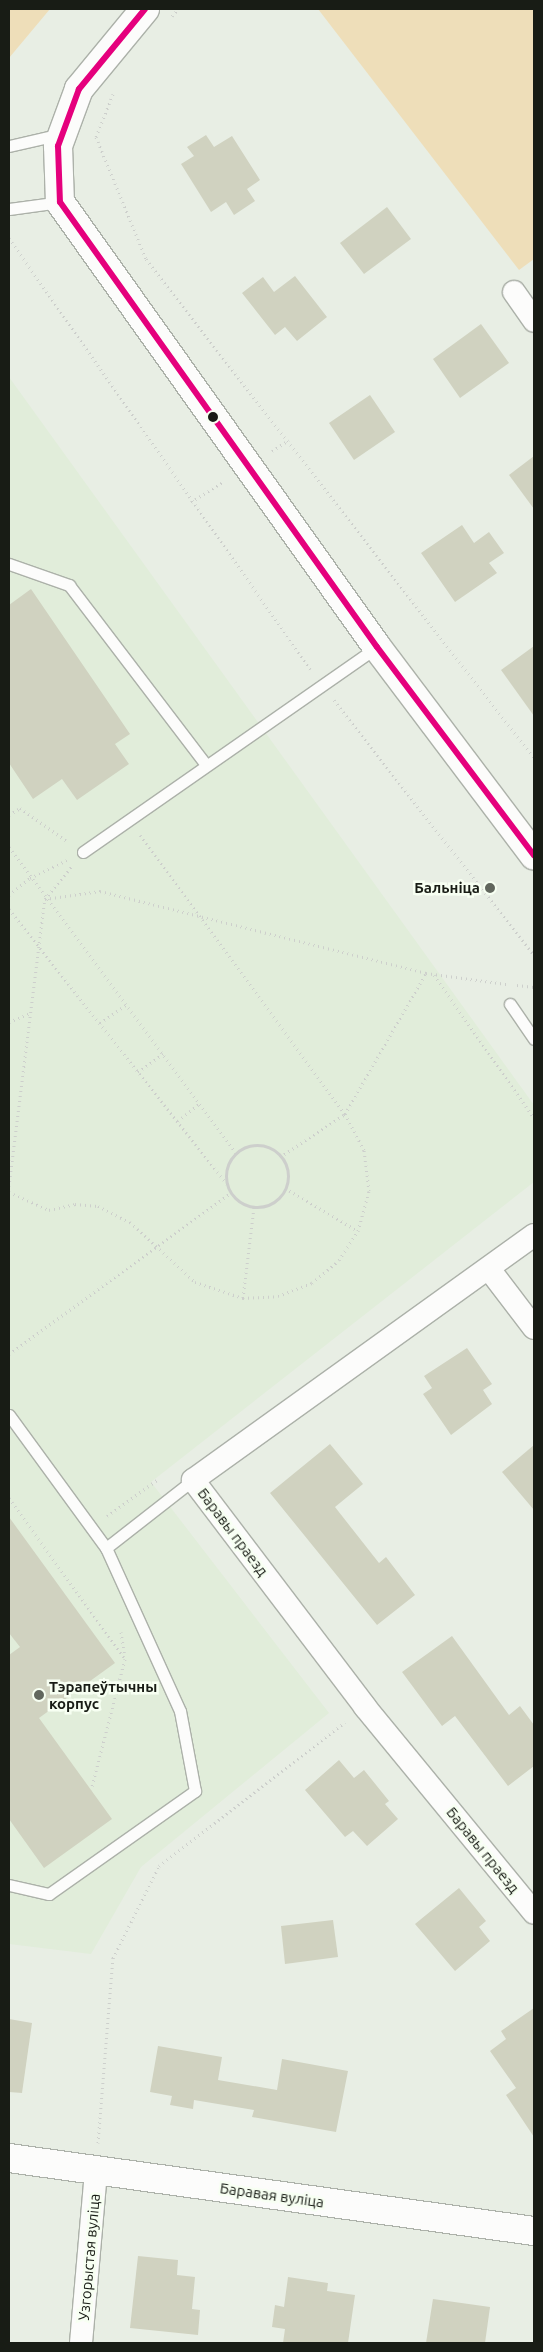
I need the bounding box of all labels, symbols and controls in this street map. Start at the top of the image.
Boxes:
unlabelled marker [208,412,218,422]
place label: Бальніца [414,879,480,897]
marker: Бальніца [484,882,496,894]
street label: Баравы праезд [194,1484,272,1580]
place label: Тэрапеўтычны корпус [49,1677,157,1712]
marker: Тэрапеўтычны корпус [33,1689,45,1701]
street label: Баравы праезд [443,1803,523,1897]
street label: Баравая вуліца [219,2179,325,2211]
street label: Узгорыстая вуліца [74,2193,104,2321]

